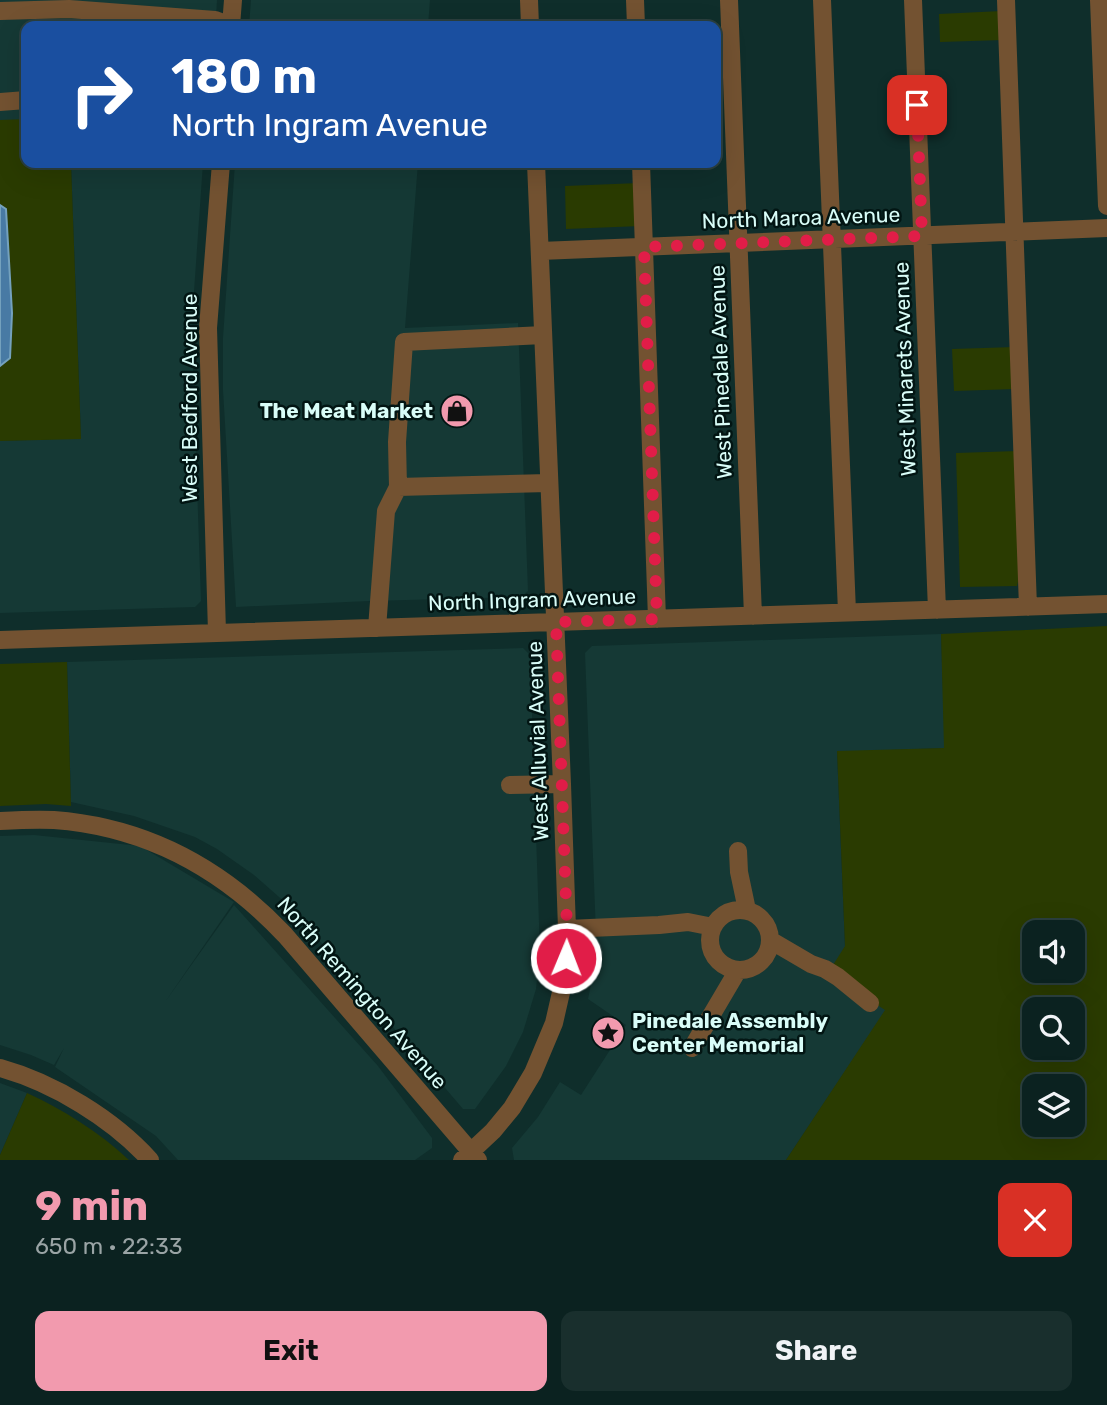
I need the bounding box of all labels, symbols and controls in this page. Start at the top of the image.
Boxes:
text: 180 m [171,47,317,105]
icon: right [56,49,147,140]
pin [887,75,947,135]
icon: arrive [898,86,936,124]
text: North Ingram Avenue [171,106,488,144]
street label: North Maroa Avenue [701,202,901,233]
street label: West Minarets Avenue [888,261,921,477]
street label: West Pinedale Avenue [704,264,737,480]
street label: West Bedford Avenue [177,294,202,502]
shop icon: The Meat Market [438,392,476,430]
place label: The Meat Market [260,398,433,423]
street label: North Ingram Avenue [428,583,636,616]
street label: West Alluvial Avenue [522,641,553,841]
street label: North Remington Avenue [272,892,453,1094]
map controls [1022,920,1085,1137]
button: sound [1022,920,1085,983]
position arrow [529,921,603,995]
button: search [1022,997,1085,1060]
place label: Pinedale Assembly Center Memorial [632,1008,828,1057]
place icon: Pinedale Assembly Center Memorial [589,1014,627,1052]
button: layers [1022,1074,1085,1137]
text: 9 min [35,1181,148,1231]
button: close [998,1183,1072,1257]
text: 650 m · 22:33 [35,1232,183,1260]
button: Exit [35,1311,547,1391]
button: Share [561,1311,1072,1391]

